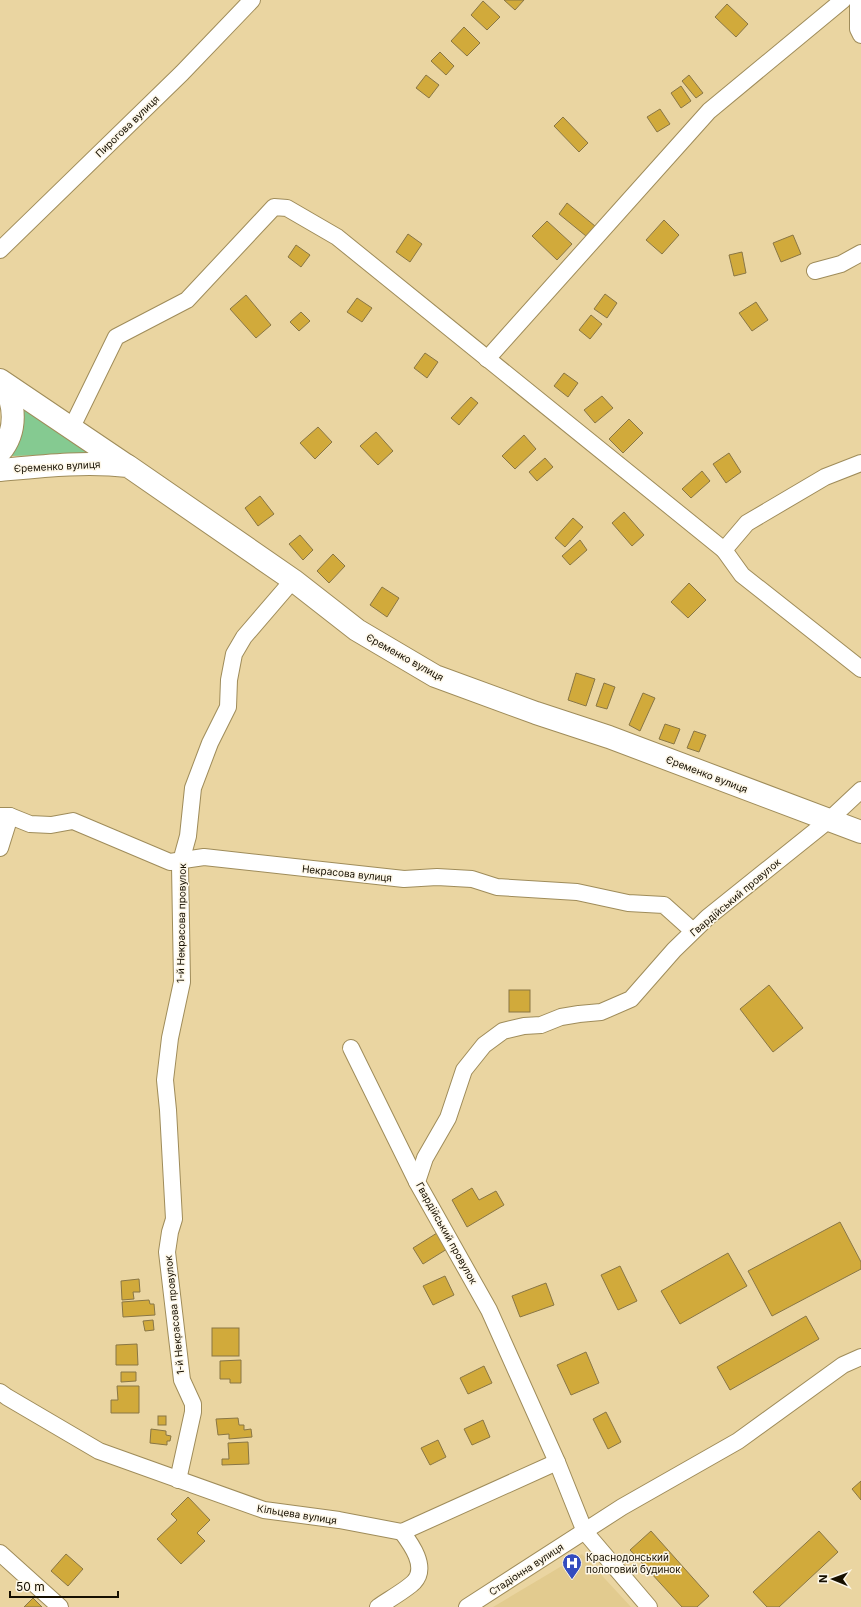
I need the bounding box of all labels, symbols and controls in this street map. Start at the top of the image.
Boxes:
street label: Пирогова вулиця [93,93,161,159]
street label: Єременко вулиця [13,458,101,474]
street label: Єременко вулиця [364,631,446,683]
street label: Єременко вулиця [664,753,750,795]
street label: Гвардійський провулок [687,855,783,938]
street label: 1-й Некрасова провулок [174,862,188,983]
street label: Некрасова вулиця [301,862,393,884]
street label: Гвардійський провулок [414,1180,480,1287]
street label: 1-й Некрасова провулок [162,1254,186,1375]
street label: Кільцева вулиця [256,1502,338,1526]
street label: Стадіонна вулиця [486,1540,566,1598]
place label: Краснодонський пологовий будинок [586,1551,681,1575]
hospital icon: Краснодонський пологовий будинок [561,1552,583,1580]
north arrow [813,1559,853,1599]
scale bar [10,1573,118,1599]
text: N [816,1575,830,1583]
text: 50 m [16,1579,45,1594]

